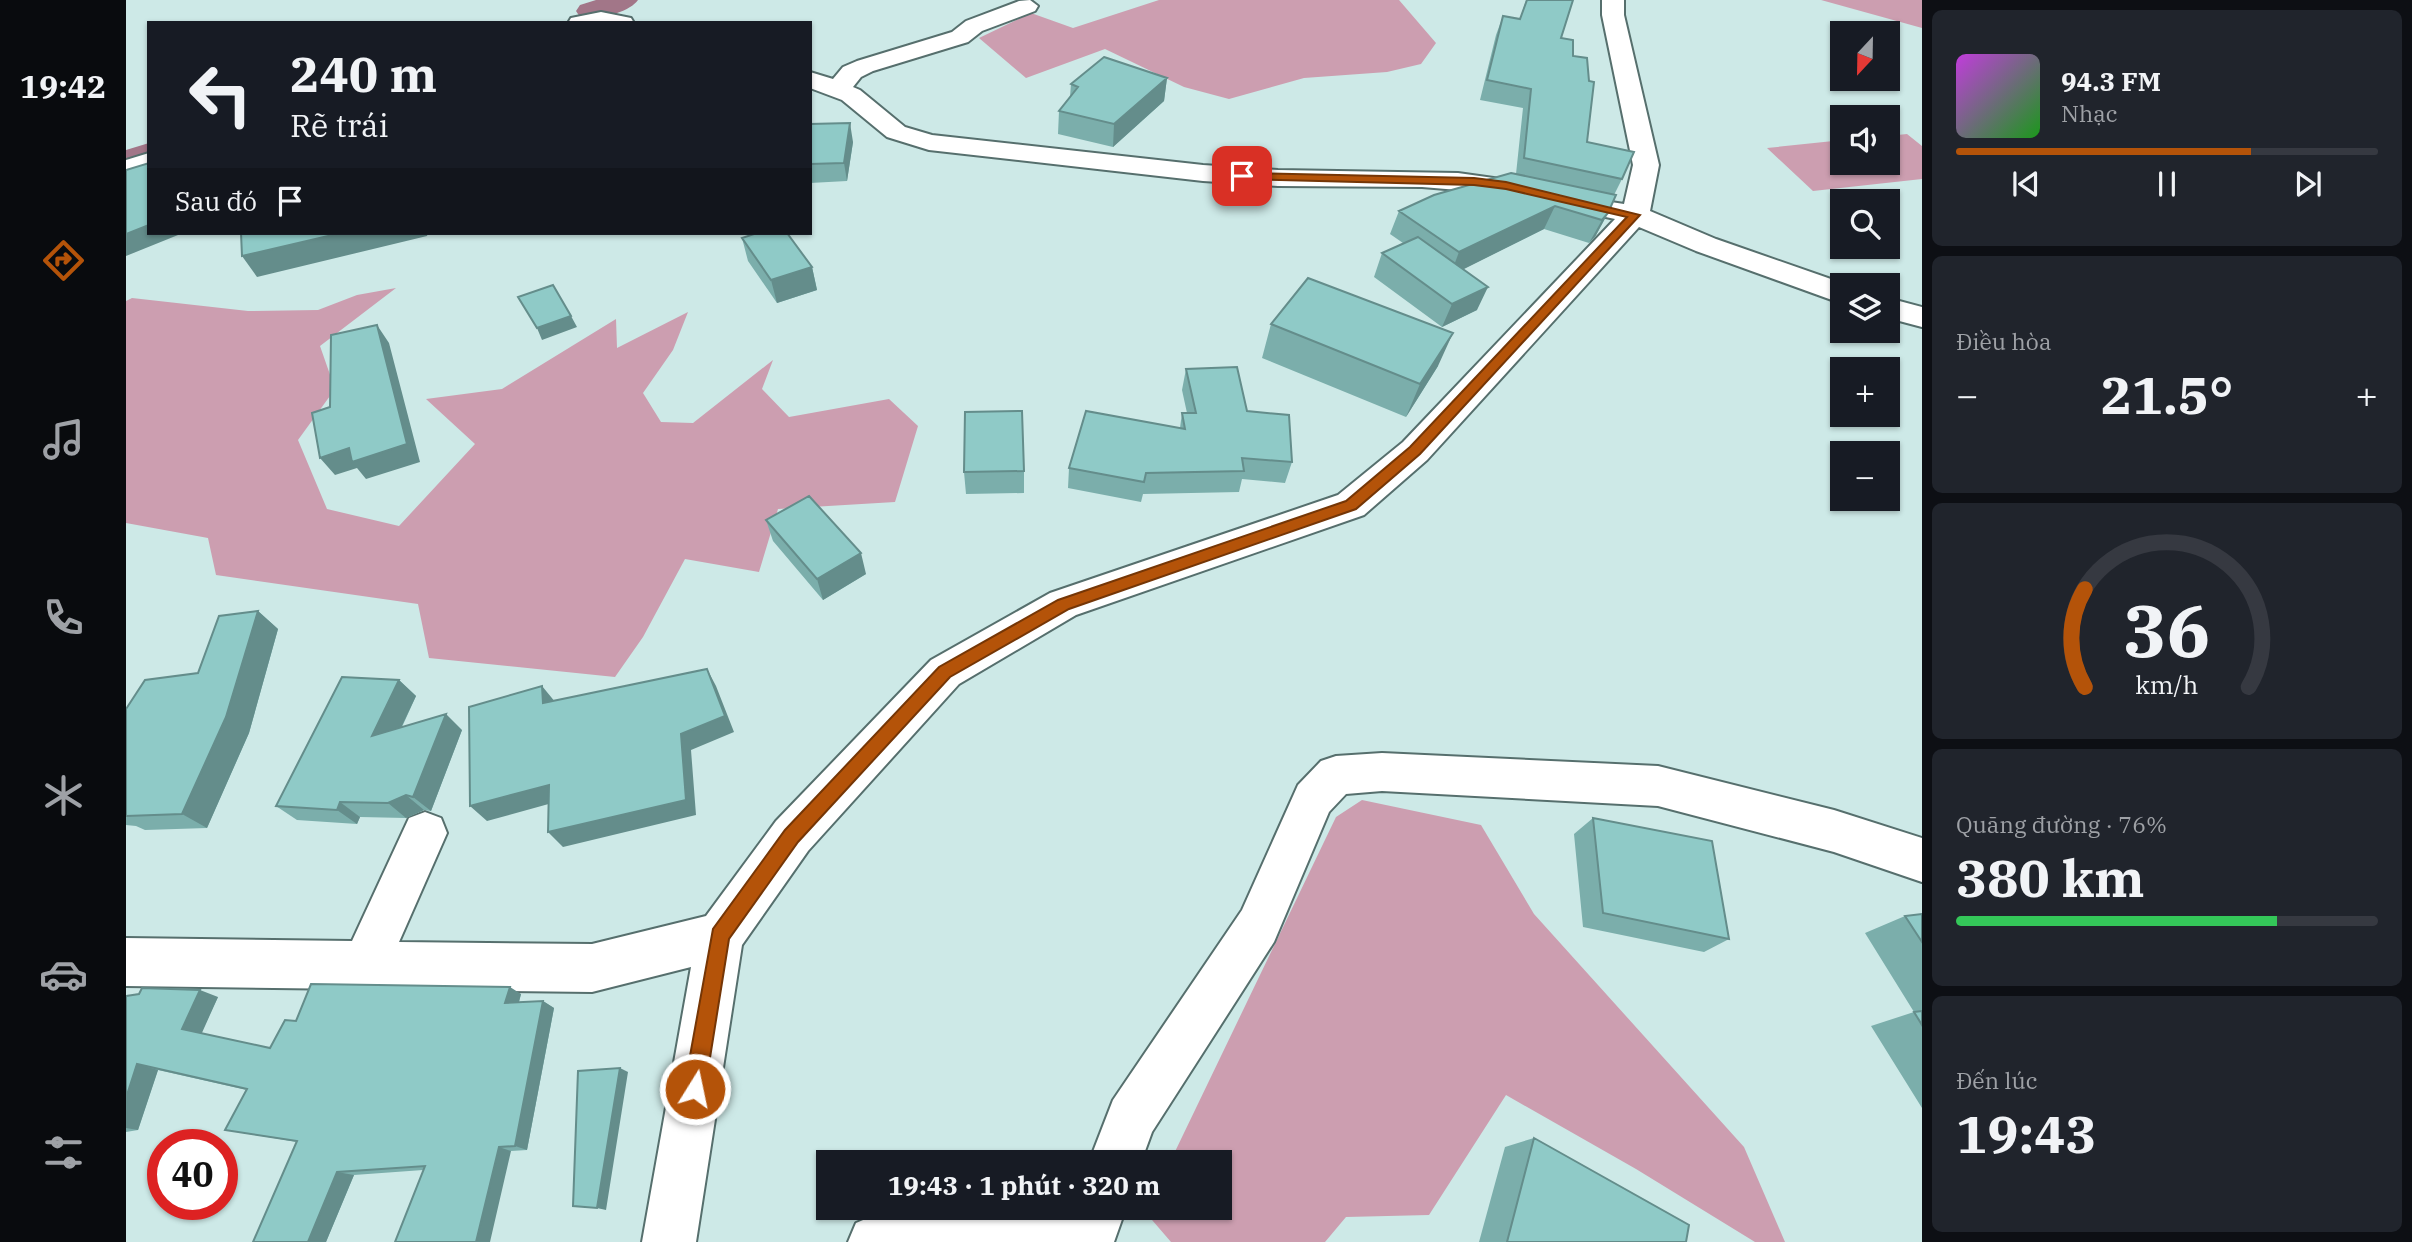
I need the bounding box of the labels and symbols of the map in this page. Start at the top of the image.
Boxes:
north arrow [1830,21,1900,91]
pin [1212,146,1272,206]
position arrow [658,1052,732,1126]
speed limit sign: 40 [147,1129,238,1220]

